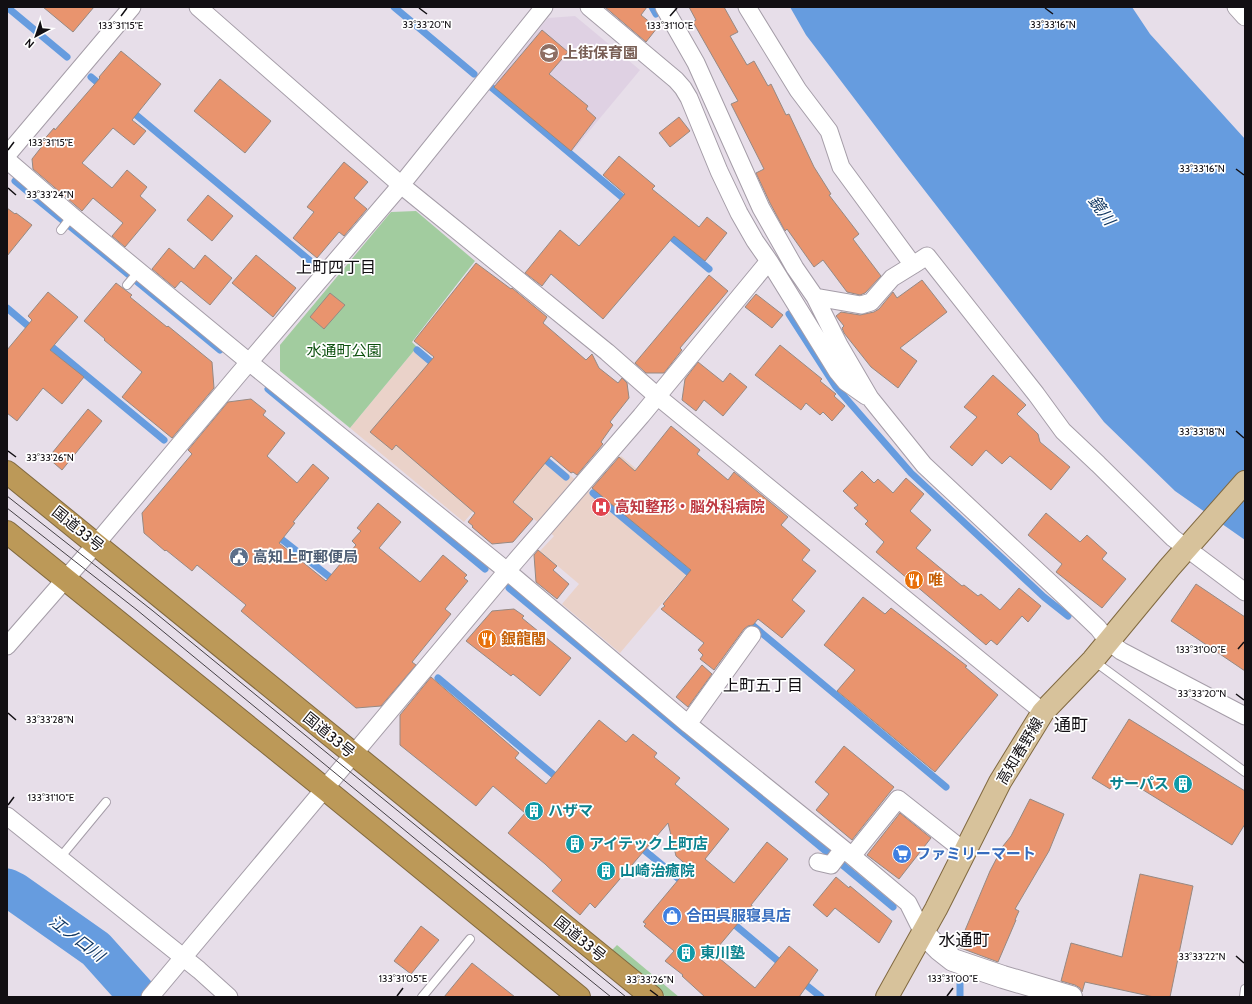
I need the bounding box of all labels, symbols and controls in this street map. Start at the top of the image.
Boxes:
north arrow [16,16,56,56]
text: 33°33'20"N [403,18,451,31]
text: 33°33'16"N [1030,18,1076,31]
text: 133°31'15"E [99,19,144,32]
text: 133°31'10"E [647,19,694,32]
text: N [22,36,37,52]
school or university icon: 上街保育園 [538,42,560,64]
place label: 上街保育園 [563,44,638,62]
text: 133°31'15"E [29,136,74,149]
text: 33°33'16"N [1179,162,1225,175]
text: 33°33'24"N [26,188,74,201]
water label: 鏡川 [1085,192,1120,230]
district label: 上町四丁目 [296,258,376,277]
park label: 水通町公園 [306,342,382,360]
text: 33°33'18"N [1179,425,1225,438]
text: 33°33'26"N [26,451,74,464]
hospital icon: 高知整形・脳外科病院 [590,496,612,518]
place label: 高知整形・脳外科病院 [615,498,765,516]
street label: 国道33号 [49,503,107,555]
public building icon: 高知上町郵便局 [228,546,250,568]
place label: 高知上町郵便局 [253,548,358,566]
restaurant icon: 唯 [903,569,925,591]
place label: 唯 [928,571,943,589]
restaurant icon: 銀龍閣 [476,628,498,650]
place label: 銀龍閣 [501,630,546,648]
text: 133°31'00"E [1176,643,1227,656]
district label: 上町五丁目 [723,676,803,695]
text: 33°33'20"N [1178,687,1226,700]
street label: 国道33号 [300,709,358,761]
text: 33°33'28"N [26,713,74,726]
street label: 高知春野線 [993,714,1047,788]
district label: 通町 [1054,715,1088,735]
building icon: サーパス [1172,773,1194,795]
place label: サーパス [1109,775,1169,793]
text: 133°31'10"E [28,791,75,804]
building icon: ハザマ [523,800,545,822]
place label: ハザマ [548,802,593,820]
building icon: アイテック上町店 [564,833,586,855]
place label: アイテック上町店 [589,835,708,853]
supermarket icon: ファミリーマート [891,843,913,865]
place label: ファミリーマート [916,845,1036,863]
building icon: 山崎治癒院 [595,860,617,882]
place label: 山崎治癒院 [620,862,695,880]
shop icon: 合田呉服寝具店 [661,905,683,927]
place label: 合田呉服寝具店 [686,907,791,925]
water label: 江ノ口川 [45,912,110,966]
street label: 国道33号 [551,913,609,965]
district label: 水通町 [939,930,990,950]
building icon: 東川塾 [675,942,697,964]
place label: 東川塾 [700,944,745,962]
text: 33°33'22"N [1178,950,1226,963]
text: 133°31'05"E [379,972,428,985]
text: 133°31'00"E [928,972,979,985]
text: 33°33'26"N [626,973,674,986]

